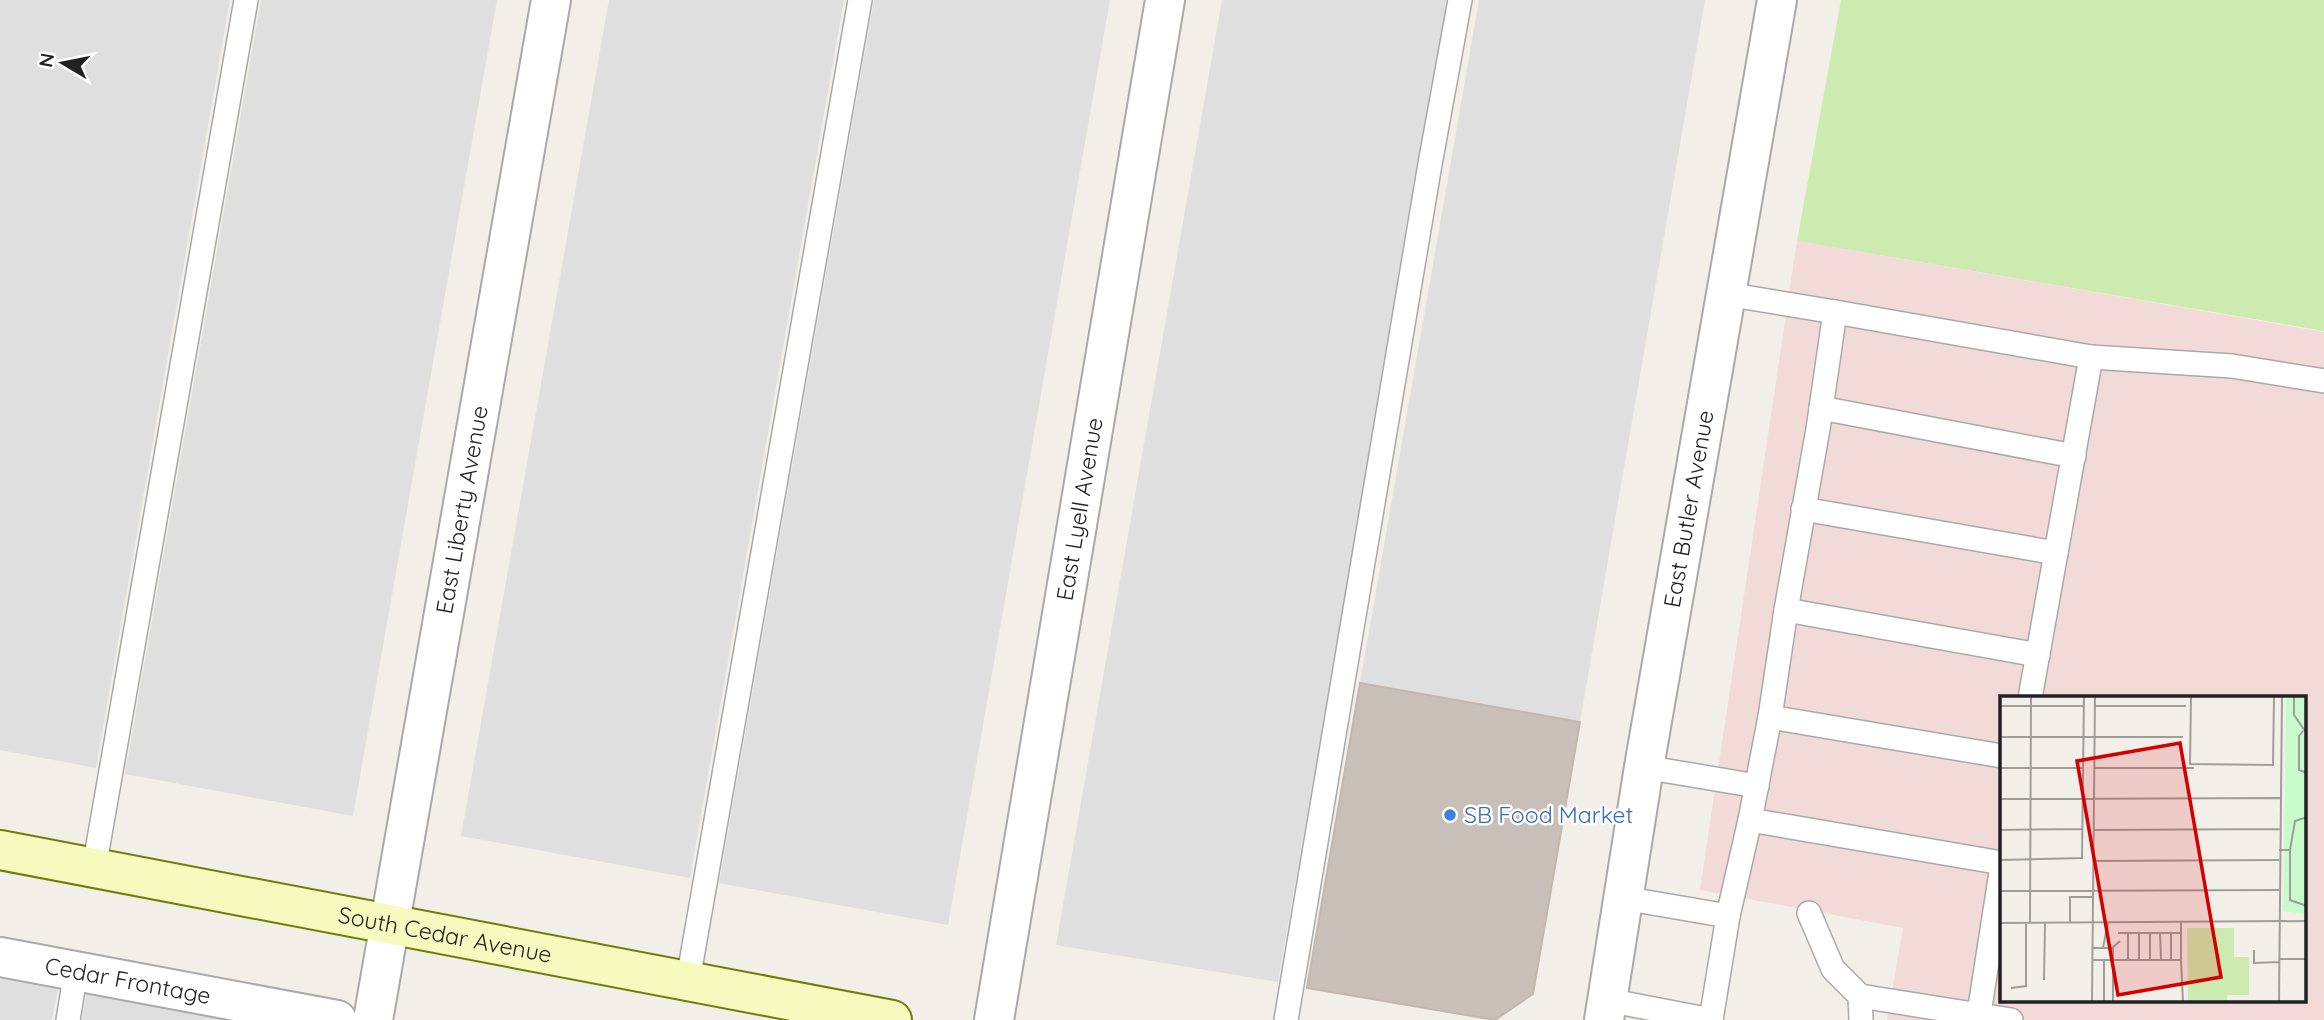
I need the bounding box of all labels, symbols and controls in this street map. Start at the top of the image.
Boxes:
north arrow [28,28,98,98]
text: N [33,51,59,69]
street label: East Liberty Avenue [429,403,494,616]
street label: East Butler Avenue [1657,408,1720,610]
street label: East Lyell Avenue [1050,415,1109,603]
inset map [2000,696,2306,1002]
place label: SB Food Market [1464,800,1633,829]
marker: SB Food Market [1442,807,1458,823]
street label: South Cedar Avenue [336,900,554,969]
street label: Cedar Frontage [43,951,213,1010]

